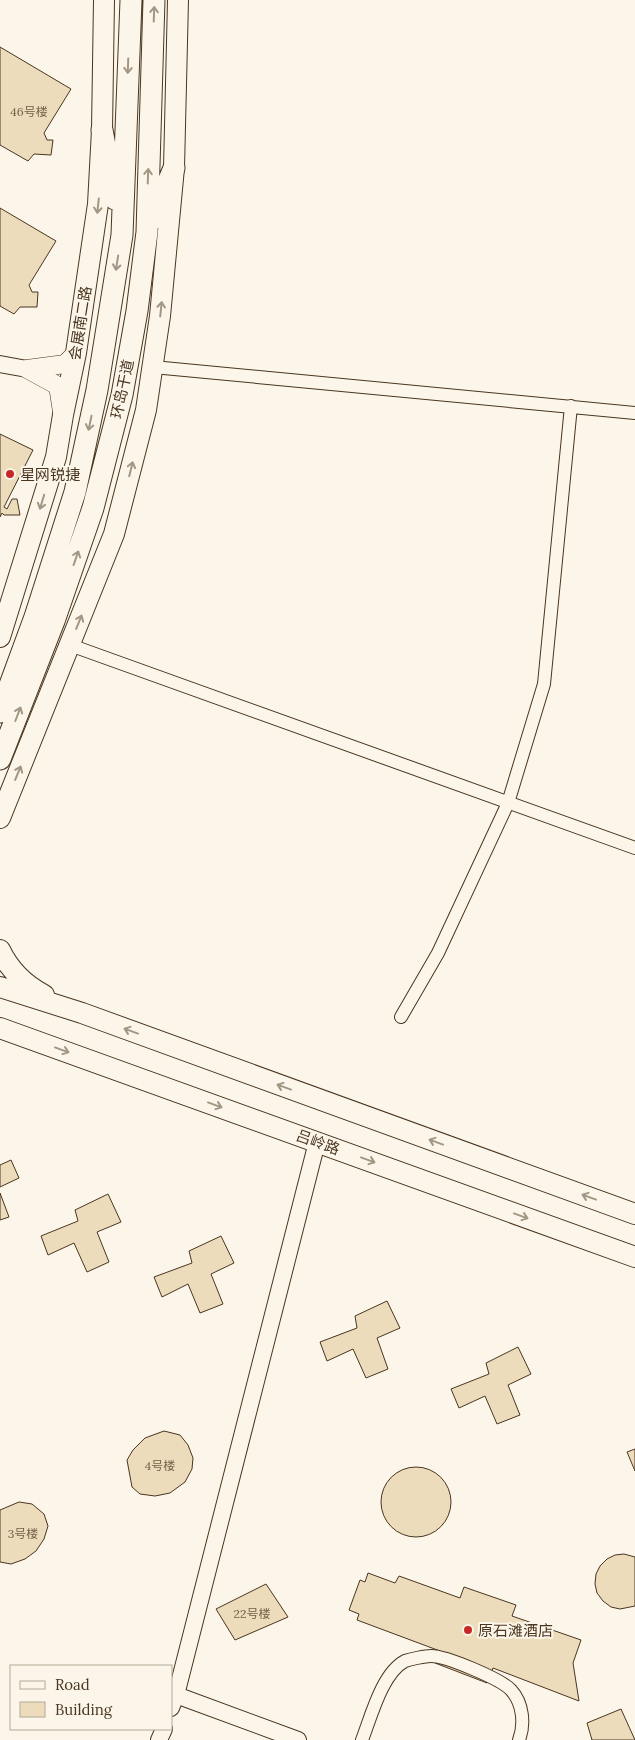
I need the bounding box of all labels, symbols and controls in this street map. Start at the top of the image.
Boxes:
one-way arrow [149,6,158,22]
one-way arrow [124,58,133,74]
house number: 46号楼 [10,104,48,119]
one-way arrow [144,169,153,185]
one-way arrow [93,198,103,214]
one-way arrow [112,255,122,271]
street label: 会展南二路 [65,284,95,362]
one-way arrow [156,302,166,318]
street label: 环岛干道 [106,358,138,420]
one-way arrow [85,415,94,431]
one-way arrow [127,461,136,477]
place label: 星网锐捷 [20,465,80,484]
marker: 星网锐捷 [4,468,16,480]
one-way arrow [36,494,46,510]
one-way arrow [72,551,81,566]
one-way arrow [75,615,84,630]
one-way arrow [14,707,23,722]
one-way arrow [14,766,23,781]
one-way arrow [124,1026,139,1035]
one-way arrow [54,1046,70,1055]
one-way arrow [276,1081,292,1091]
one-way arrow [207,1101,222,1110]
street label: 吕岭路 [294,1125,342,1159]
one-way arrow [429,1137,445,1146]
one-way arrow [360,1156,375,1165]
one-way arrow [582,1192,597,1201]
one-way arrow [513,1212,528,1221]
house number: 4号楼 [145,1458,175,1473]
house number: 3号楼 [8,1526,38,1541]
house number: 22号楼 [234,1606,270,1621]
place label: 原石滩酒店 [478,1621,553,1640]
marker: 原石滩酒店 [462,1624,474,1636]
legend [10,1665,172,1730]
text: Road [55,1675,90,1694]
text: Building [55,1700,113,1719]

